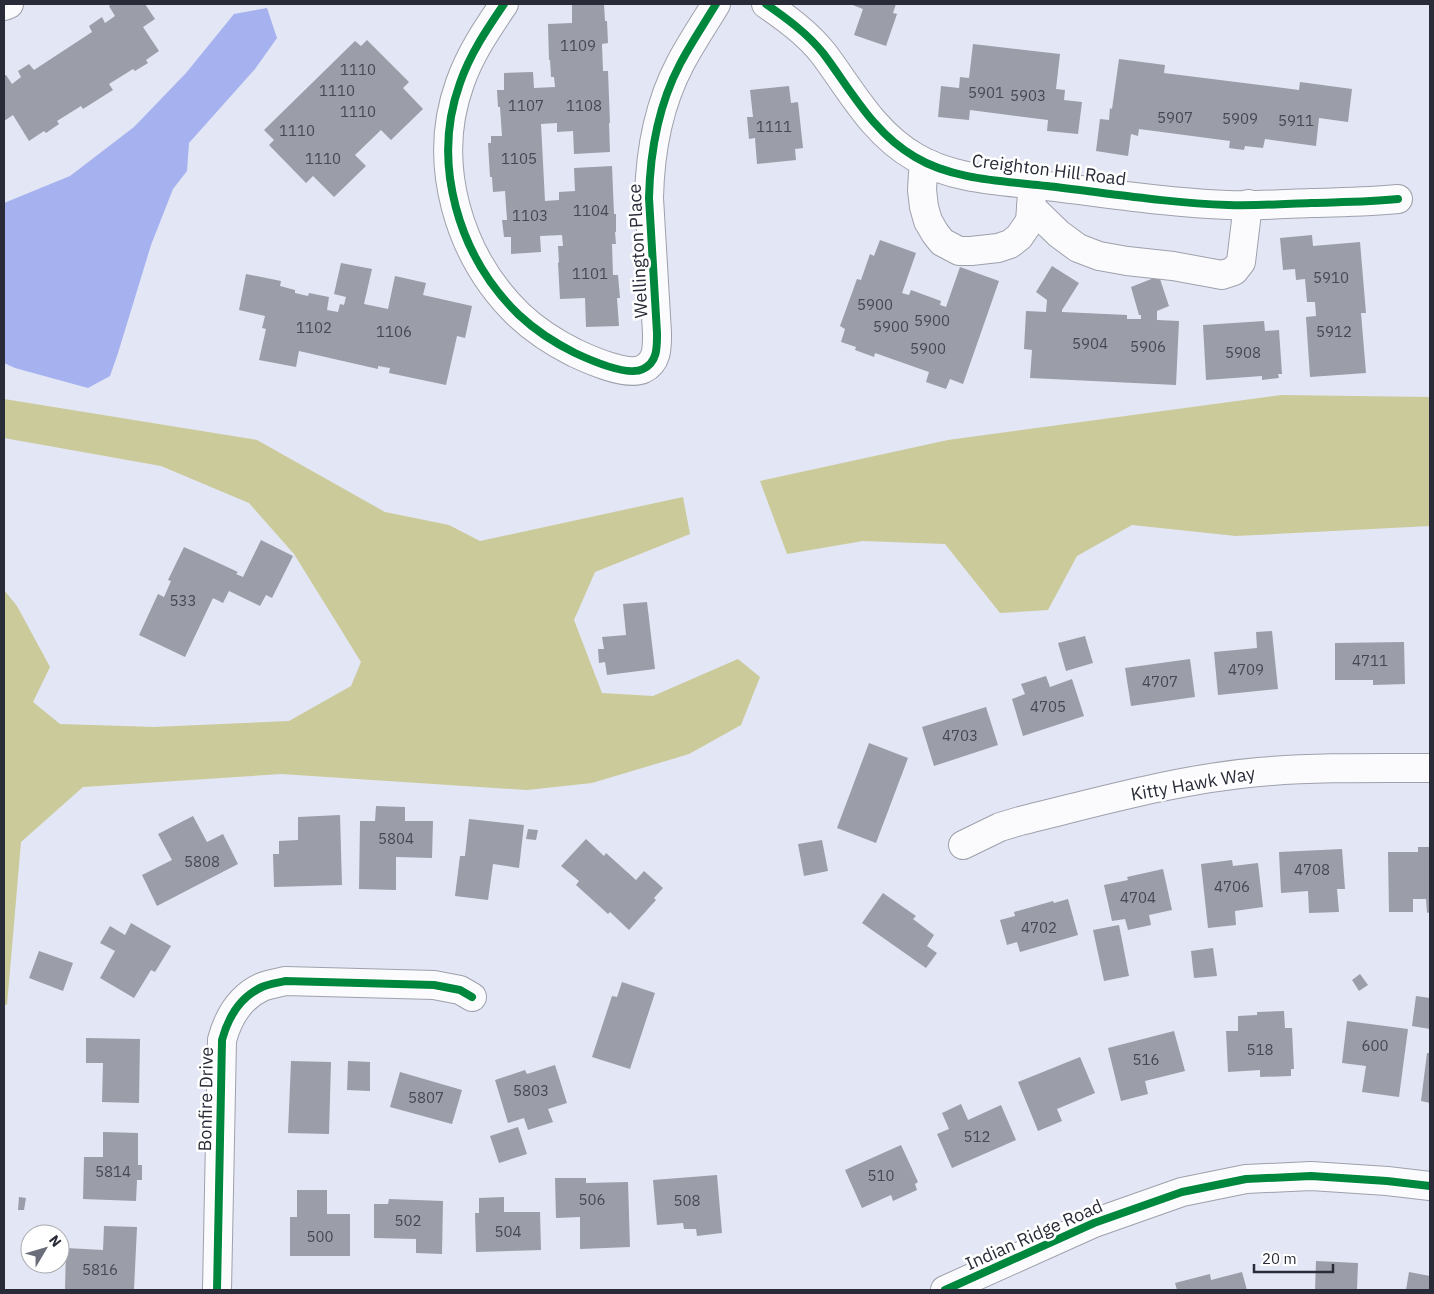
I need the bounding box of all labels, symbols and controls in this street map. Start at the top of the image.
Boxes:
house number: 1109 [560,36,596,55]
house number: 1110 [340,60,376,79]
house number: 1110 [319,81,355,100]
house number: 5901 [968,83,1004,102]
house number: 5903 [1010,86,1046,105]
house number: 1107 [508,96,544,115]
house number: 1108 [566,96,602,115]
house number: 1110 [340,102,376,121]
house number: 5907 [1157,108,1193,127]
house number: 5909 [1222,109,1258,128]
house number: 5911 [1278,111,1314,130]
house number: 1111 [756,117,792,136]
house number: 1110 [279,121,315,140]
house number: 1110 [305,149,341,168]
house number: 1105 [501,149,537,168]
street label: Creighton Hill Road [971,149,1127,190]
street label: Wellington Place [622,183,653,319]
house number: 1104 [573,201,609,220]
house number: 1103 [512,206,548,225]
house number: 1101 [572,264,608,283]
house number: 5910 [1313,268,1349,287]
house number: 5900 [857,295,893,314]
house number: 5900 [914,311,950,330]
house number: 5900 [873,317,909,336]
house number: 1102 [296,318,332,337]
house number: 1106 [376,322,412,341]
house number: 5912 [1316,322,1352,341]
house number: 5904 [1072,334,1108,353]
house number: 5906 [1130,337,1166,356]
house number: 5900 [910,339,946,358]
house number: 5908 [1225,343,1261,362]
house number: 533 [169,591,197,610]
house number: 4711 [1352,651,1388,670]
house number: 4709 [1228,660,1264,679]
house number: 4707 [1142,672,1178,691]
house number: 4705 [1030,697,1066,716]
house number: 4703 [942,726,978,745]
street label: Kitty Hawk Way [1129,761,1257,806]
house number: 5804 [378,829,414,848]
house number: 5808 [184,852,220,871]
house number: 4708 [1294,860,1330,879]
house number: 4706 [1214,877,1250,896]
house number: 4704 [1120,888,1156,907]
house number: 4702 [1021,918,1057,937]
house number: 600 [1361,1036,1389,1055]
house number: 518 [1246,1040,1274,1059]
street label: Bonfire Drive [193,1046,218,1152]
house number: 516 [1132,1050,1160,1069]
house number: 5803 [513,1081,549,1100]
house number: 5807 [408,1088,444,1107]
house number: 512 [963,1127,991,1146]
house number: 5814 [95,1162,131,1181]
house number: 510 [867,1166,895,1185]
house number: 506 [578,1190,606,1209]
house number: 508 [673,1191,701,1210]
street label: Indian Ridge Road [962,1194,1106,1275]
house number: 502 [394,1211,422,1230]
house number: 504 [494,1222,522,1241]
north arrow [20,1224,70,1274]
house number: 500 [306,1227,334,1246]
text: N [45,1231,65,1251]
scale bar [1254,1242,1333,1274]
text: 20 m [1262,1249,1297,1268]
house number: 5816 [82,1260,118,1279]

